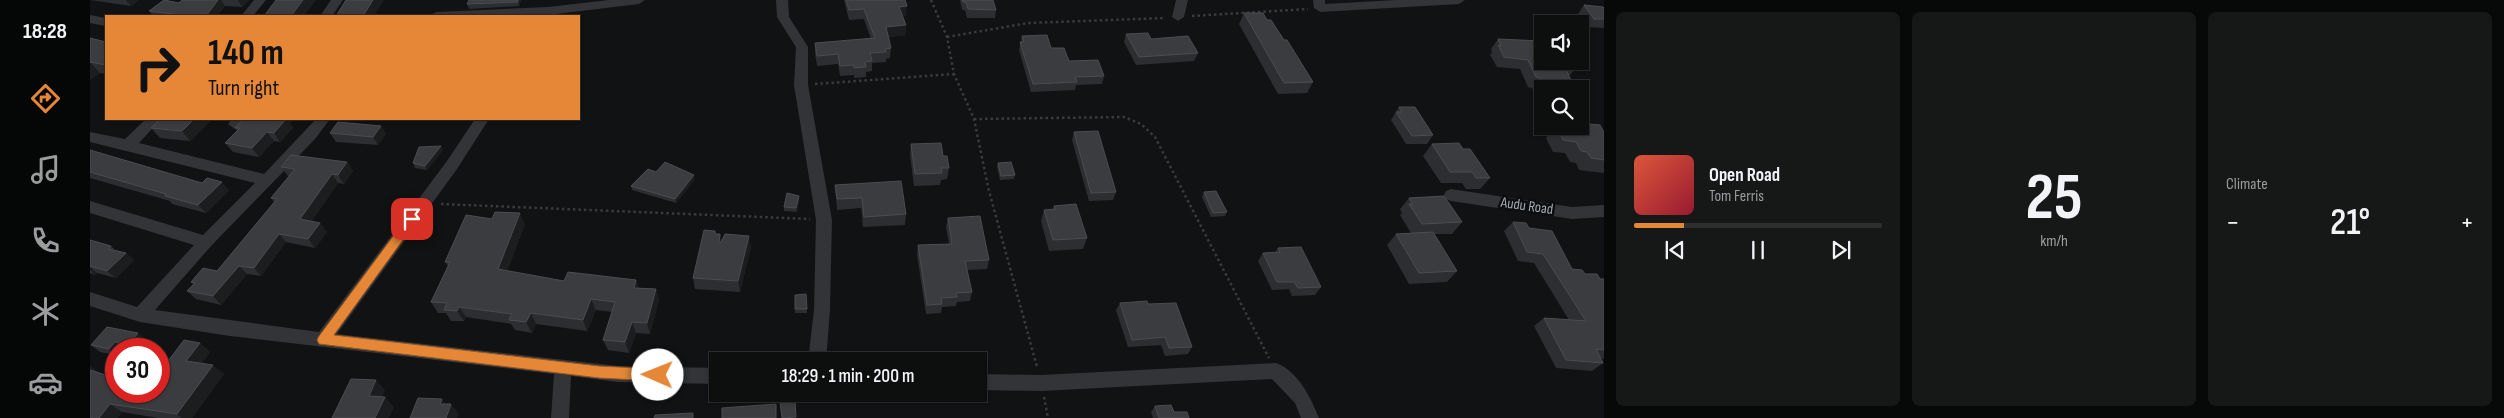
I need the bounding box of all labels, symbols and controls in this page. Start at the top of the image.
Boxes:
map controls [1534,15,1589,135]
button: sound [1534,15,1589,70]
text: 18:28 [23,18,67,45]
text: 140 m [208,32,284,75]
icon: right [125,35,190,100]
text: Turn right [208,75,279,102]
button: search [1534,80,1589,135]
icon: directions [28,81,63,116]
icon: music [28,152,63,187]
text: 25 [2025,160,2083,238]
text: Open Road [1709,164,1780,187]
text: Climate [2226,175,2268,194]
text: Tom Ferris [1709,187,1764,206]
street label: Audu Road [1499,193,1554,219]
pin [391,198,433,240]
text: 21° [2330,200,2370,245]
icon: arrive [398,205,426,233]
text: − [2226,206,2240,239]
text: + [2460,206,2474,239]
icon: phone [28,223,63,258]
text: km/h [2040,232,2068,251]
icon: previous [1661,236,1689,264]
icon: pause [1744,236,1772,264]
icon: next [1827,236,1855,264]
icon: climate [28,294,63,329]
speed limit sign: 30 [105,338,170,403]
position arrow [631,348,683,400]
icon: car [28,365,63,400]
text: 18:29 · 1 min · 200 m [782,365,914,388]

